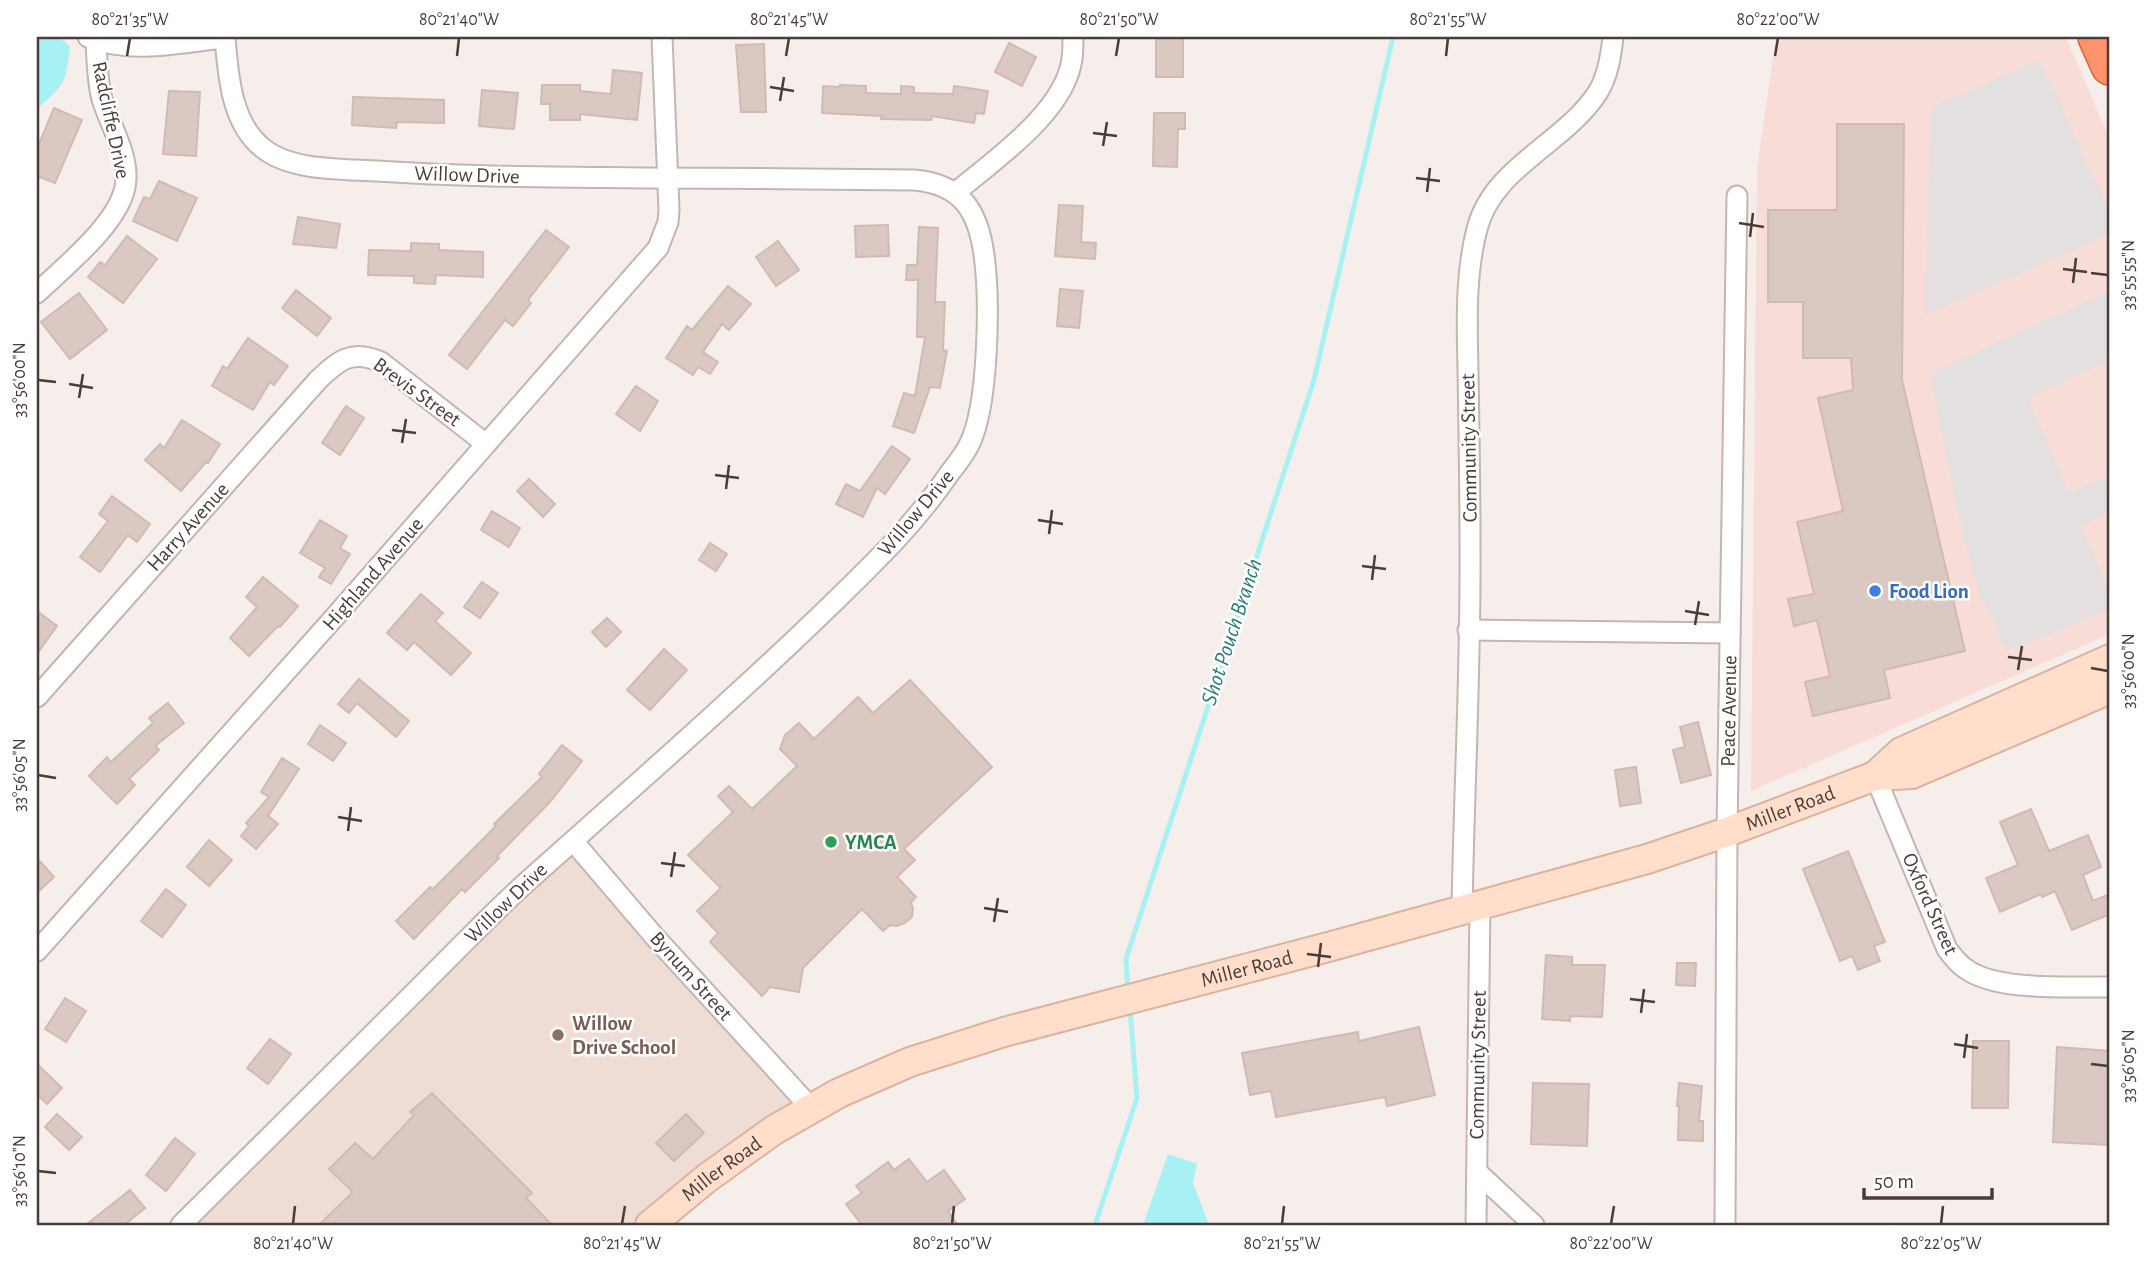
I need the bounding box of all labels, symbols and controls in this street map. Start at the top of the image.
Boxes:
text: 80°21'35"W [92,11,169,29]
text: 80°21'40"W [419,11,499,29]
text: 80°21'45"W [750,11,828,29]
text: 80°21'50"W [1079,11,1159,29]
text: 80°21'55"W [1409,11,1487,29]
text: 80°22'00"W [1736,11,1820,29]
street label: Radcliffe Drive [88,59,134,181]
street label: Willow Drive [414,163,520,187]
text: 33°55'55"N [2120,240,2138,310]
text: 33°56'00"N [11,342,29,418]
street label: Brevis Street [370,353,465,431]
street label: Community Street [1457,373,1481,523]
street label: Willow Drive [874,466,958,560]
street label: Harry Avenue [143,479,233,575]
street label: Highland Avenue [319,514,427,634]
water label: Shot Pouch Branch [1198,556,1266,708]
place label: Food Lion [1889,581,1969,602]
marker: Food Lion [1867,583,1883,599]
text: 33°56'00"N [2120,633,2138,709]
street label: Peace Avenue [1718,655,1740,767]
text: 33°56'05"N [11,738,29,812]
street label: Miller Road [1743,782,1838,835]
place label: YMCA [845,832,897,853]
marker: YMCA [823,834,839,850]
street label: Oxford Street [1898,850,1962,958]
street label: Willow Drive [461,859,551,947]
street label: Bynum Street [646,928,736,1025]
street label: Miller Road [1199,946,1295,990]
street label: Community Street [1466,990,1490,1140]
place label: Willow Drive School [572,1013,676,1058]
marker: Willow Drive School [550,1027,566,1043]
text: 33°56'05"N [2120,1029,2138,1103]
street label: Miller Road [677,1132,765,1205]
text: 33°56'10"N [11,1135,29,1207]
scale bar [1864,1157,1991,1201]
text: 50 m [1874,1171,1914,1192]
text: 80°21'40"W [253,1235,333,1253]
text: 80°21'45"W [583,1235,661,1253]
text: 80°21'50"W [912,1235,992,1253]
text: 80°21'55"W [1243,1235,1321,1253]
text: 80°22'00"W [1569,1235,1653,1253]
text: 80°22'05"W [1900,1235,1982,1253]

